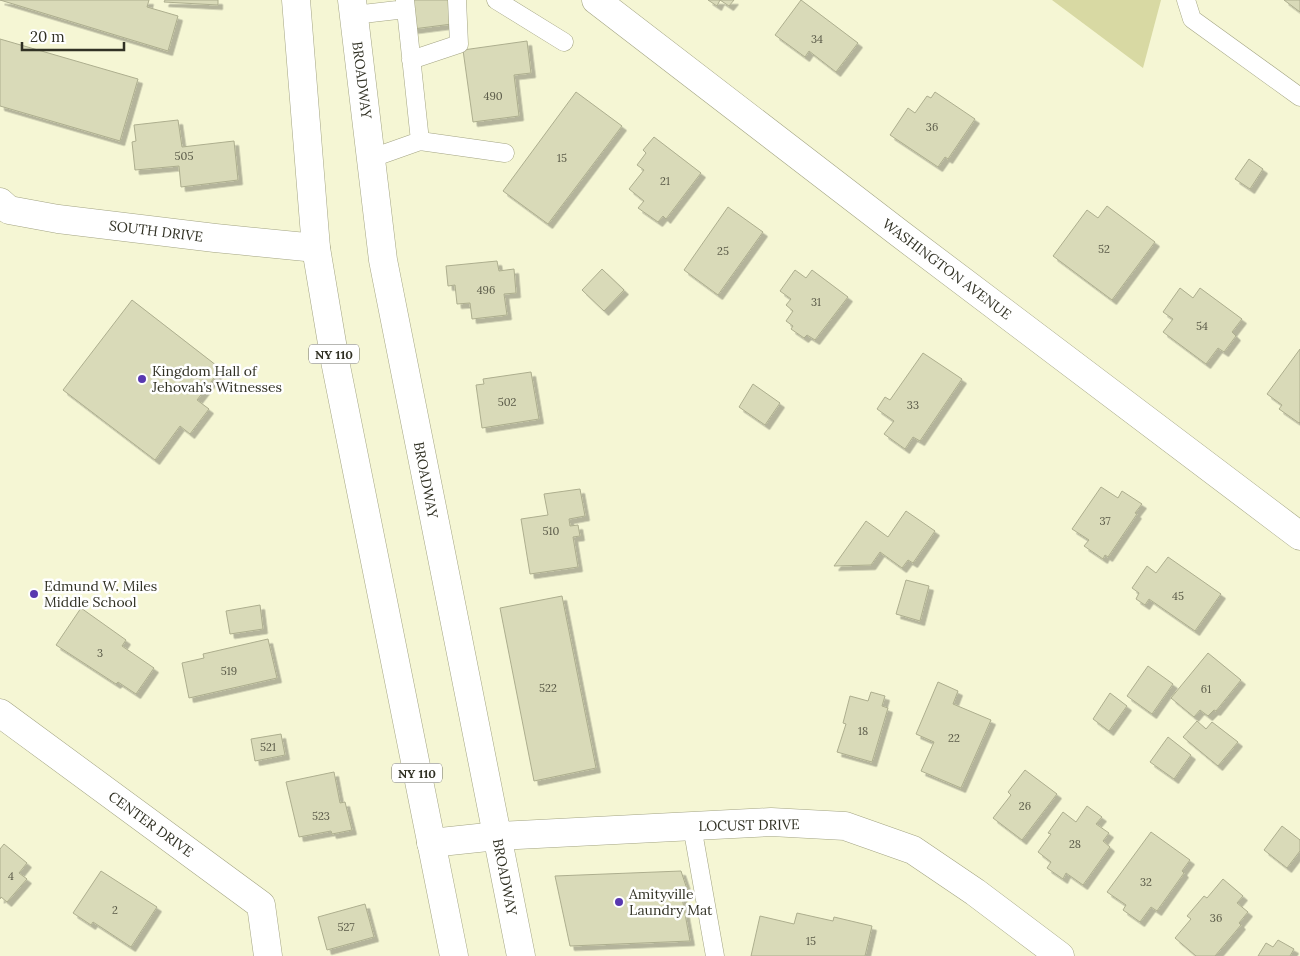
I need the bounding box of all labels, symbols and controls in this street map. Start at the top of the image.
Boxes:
scale bar [22,20,125,52]
text: 20 m [30,27,65,46]
house number: 34 [811,32,823,46]
street label: BROADWAY [348,40,376,121]
house number: 490 [483,89,503,103]
house number: 36 [926,120,938,134]
house number: 505 [175,149,193,163]
house number: 15 [557,151,567,165]
house number: 21 [660,174,670,188]
street label: WASHINGTON AVENUE [879,215,1015,324]
street label: SOUTH DRIVE [108,216,204,246]
house number: 52 [1098,242,1110,256]
house number: 25 [717,244,729,258]
house number: 496 [477,283,495,297]
house number: 31 [811,295,821,309]
house number: 54 [1196,319,1208,333]
road number: NY 110 [309,344,359,364]
place label: Kingdom Hall of Jehovah’s Witnesses [151,362,282,396]
marker: Kingdom Hall of Jehovah’s Witnesses [136,373,148,385]
house number: 502 [498,395,516,409]
house number: 33 [907,398,919,412]
street label: BROADWAY [410,440,442,521]
house number: 37 [1100,514,1110,528]
house number: 510 [543,524,560,538]
place label: Edmund W. Miles Middle School [44,577,157,611]
marker: Edmund W. Miles Middle School [28,588,40,600]
house number: 45 [1172,589,1184,603]
house number: 3 [97,646,103,660]
house number: 519 [221,664,237,678]
house number: 522 [539,681,557,695]
house number: 61 [1201,682,1211,696]
house number: 18 [858,724,868,738]
house number: 22 [948,731,960,745]
house number: 521 [260,740,276,754]
road number: NY 110 [392,764,442,782]
street label: CENTER DRIVE [105,787,197,861]
house number: 26 [1019,799,1031,813]
house number: 523 [312,809,330,823]
street label: LOCUST DRIVE [698,815,800,835]
street label: BROADWAY [489,837,521,918]
house number: 28 [1069,837,1081,851]
house number: 4 [8,869,14,883]
house number: 32 [1140,875,1152,889]
place label: Amityville Laundry Mat [628,885,713,919]
marker: Amityville Laundry Mat [613,896,625,908]
house number: 2 [112,903,118,917]
house number: 36 [1210,911,1222,925]
house number: 527 [338,920,354,934]
house number: 15 [806,934,816,948]

